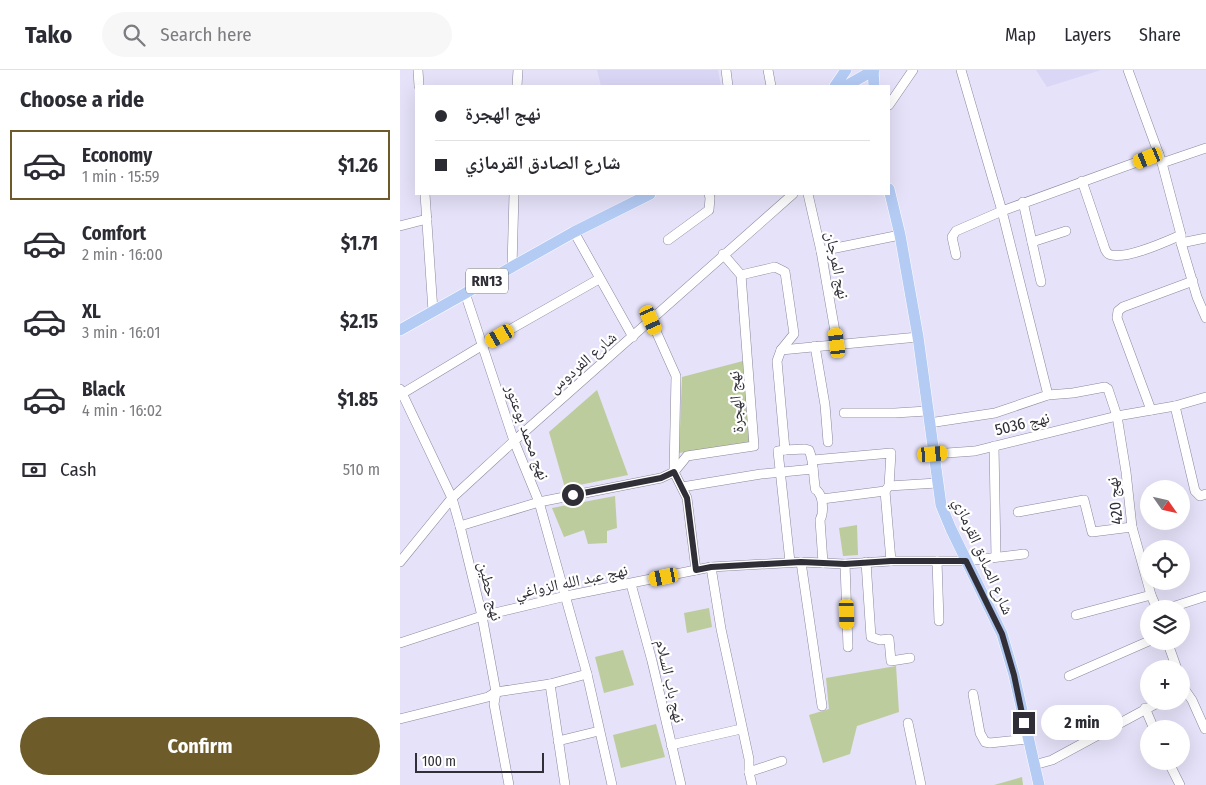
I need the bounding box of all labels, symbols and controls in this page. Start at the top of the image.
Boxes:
search box [102,12,452,57]
text: Tako [25,21,72,49]
icon: search [120,21,148,49]
text: Search here [160,23,252,46]
text: Map [1005,24,1036,46]
text: Layers [1064,24,1111,46]
text: Share [1139,24,1181,46]
text: Choose a ride [20,86,144,113]
text: نهج الهجرة [465,102,541,125]
icon: car [22,143,67,188]
text: Economy [82,144,152,167]
car [1131,145,1164,171]
text: شارع الصادق القرمازي [465,151,621,174]
text: $1.26 [338,154,378,177]
text: 1 min · 15:59 [82,167,160,186]
icon: car [22,221,67,266]
text: Comfort [82,222,146,245]
street label: نهج المرجان [821,230,853,301]
text: $1.71 [341,232,378,255]
text: 2 min · 16:00 [82,245,163,264]
road number: RN13 [466,268,508,294]
icon: car [22,299,67,344]
text: XL [82,300,101,323]
car [638,303,663,337]
text: $2.15 [340,310,378,333]
car [483,322,516,350]
text: 3 min · 16:01 [82,323,160,342]
car [827,327,846,359]
street label: شارع الفردوس [544,328,621,398]
street label: نهج الهجرة [724,370,748,433]
icon: car [22,377,67,422]
text: Black [82,378,125,401]
street label: نهج محمد بوعتور [500,381,554,483]
text: $1.85 [337,388,378,411]
text: 4 min · 16:02 [82,401,162,420]
street label: نهج 5036 [993,408,1052,440]
car [917,445,948,463]
icon: cash [20,456,48,484]
text: Cash [60,458,97,481]
text: 510 m [343,460,380,479]
street label: نهج 420 [1102,476,1128,526]
north arrow [1140,480,1190,530]
map controls [1140,480,1190,770]
route start [562,484,584,506]
street label: شارع الصادق القرمازي [946,495,1018,619]
button: locate [1140,540,1190,590]
street label: نهج حطين [474,560,507,623]
street label: نهج عبد الله الزواغي [513,560,630,606]
car [647,567,680,587]
car [838,599,855,629]
button: layers [1140,600,1190,650]
street label: نهج باب السلام [651,638,689,725]
button: + [1140,660,1190,710]
callout: 2 min [1042,706,1124,740]
route end [1013,712,1035,734]
text: 2 min [1064,713,1100,732]
button: Confirm [20,717,380,775]
button: − [1140,720,1190,770]
scale bar [415,750,544,773]
text: 100 m [422,753,456,770]

